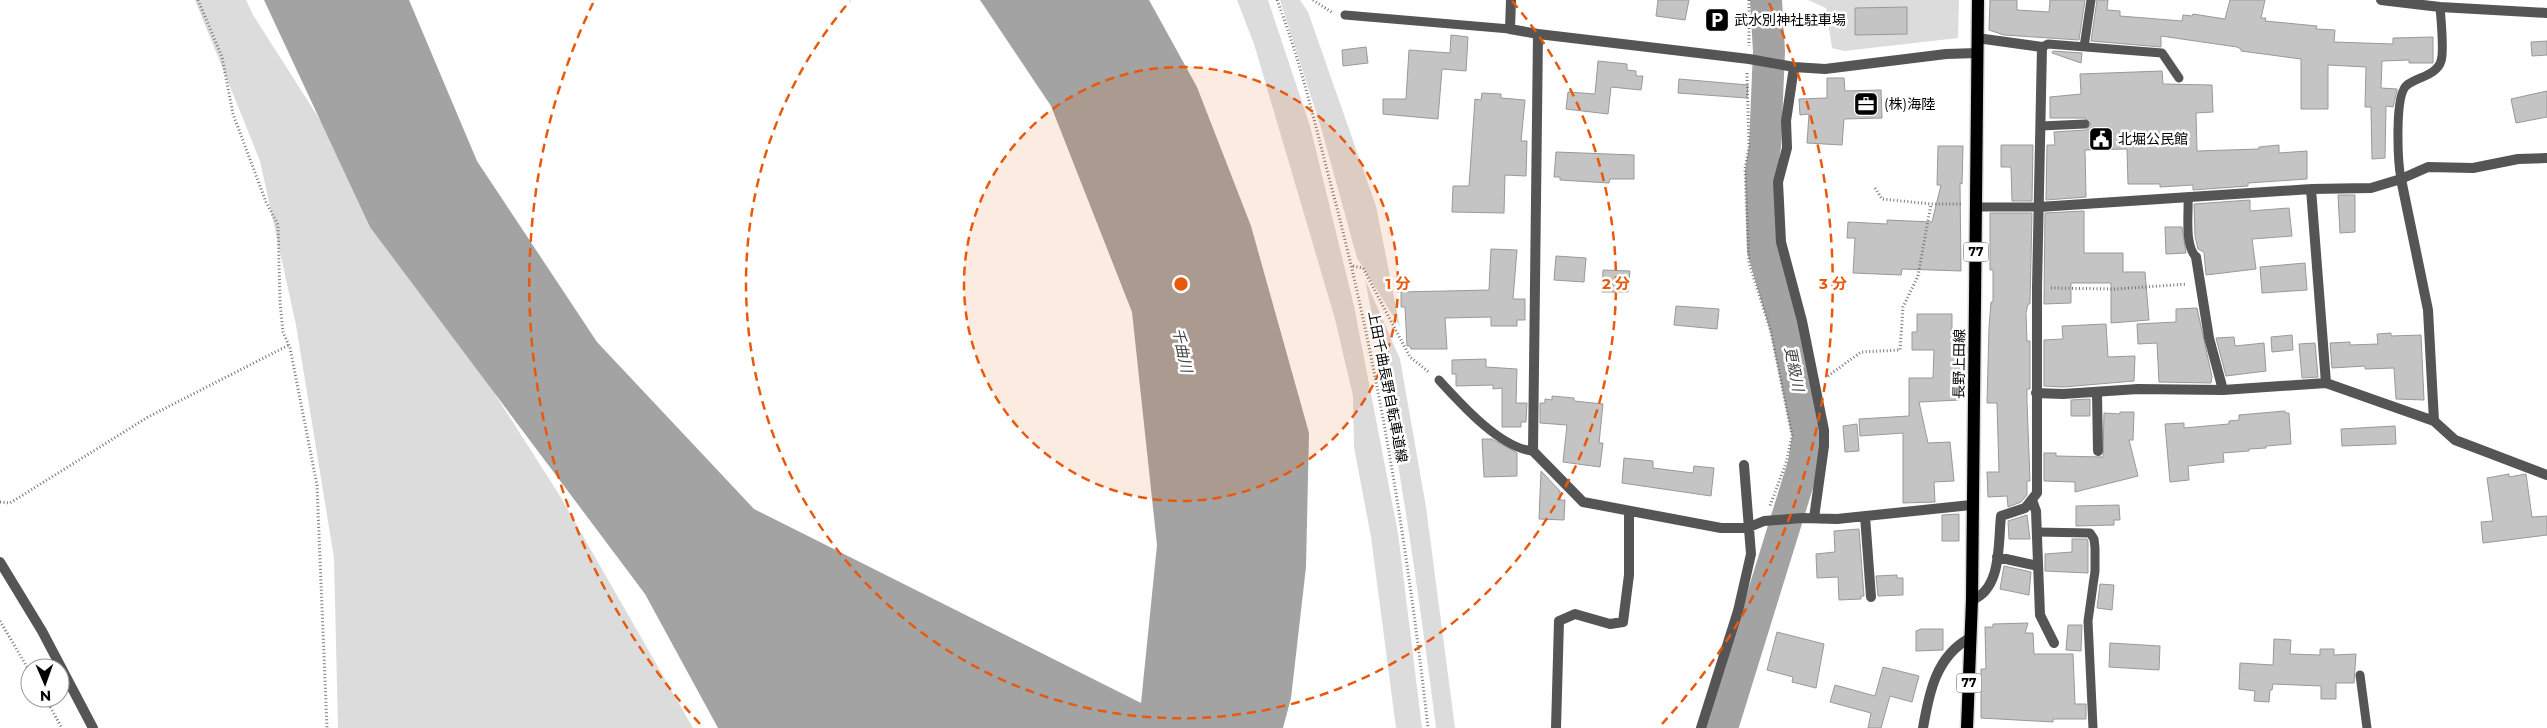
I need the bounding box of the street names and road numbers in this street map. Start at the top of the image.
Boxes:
road number: 77 [1964,242,1988,262]
street label: 上田千曲長野自転車道線 [1364,310,1412,464]
street label: 長野上田線 [1949,329,1969,399]
road number: 77 [1956,674,1982,692]

